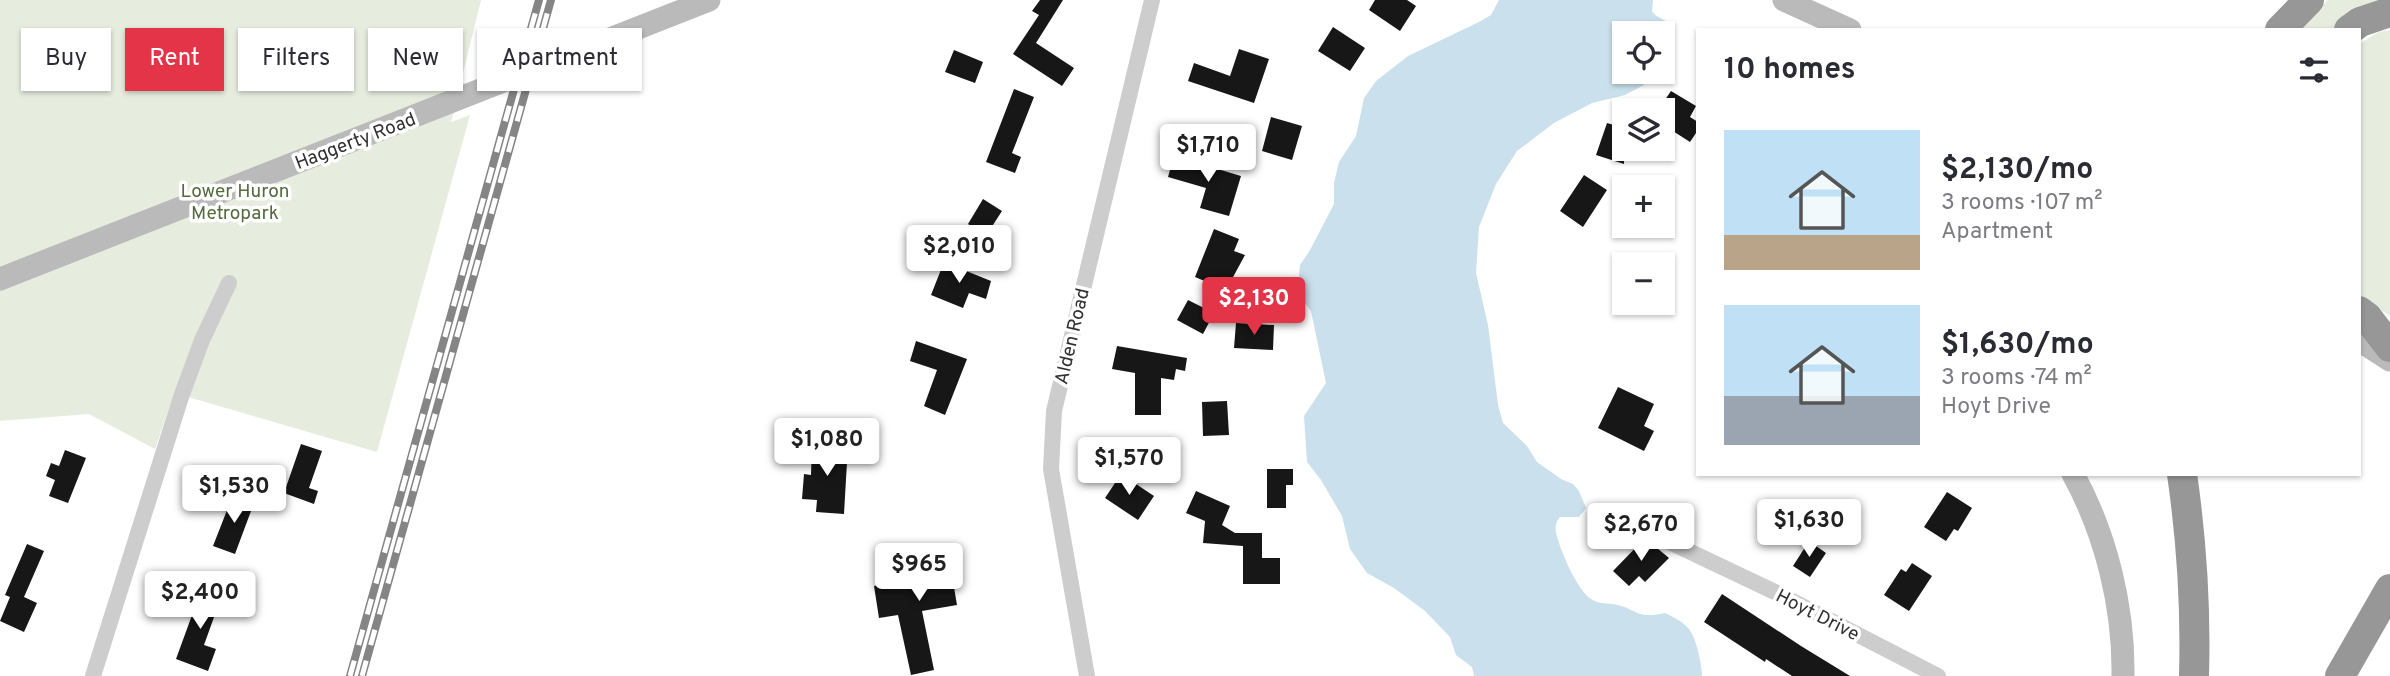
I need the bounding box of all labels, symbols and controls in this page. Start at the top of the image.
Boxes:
map controls [1612,21,1675,315]
button: locate [1612,21,1675,84]
chip: Buy [21,28,111,91]
chip: Rent [125,28,224,91]
chip: Filters [238,28,354,91]
chip: New [368,28,463,91]
chip: Apartment [477,28,642,91]
icon: filters [2295,51,2333,89]
text: 10 homes [1724,52,1855,89]
button: layers [1612,98,1675,161]
street label: Haggerty Road [292,108,420,176]
pin: $1,710 [1151,124,1265,184]
text: $1,710 [1176,132,1240,161]
text: $2,130/mo [1941,152,2093,189]
icon: home [1780,158,1864,242]
button: + [1612,175,1675,238]
park label: Lower Huron Metropark [181,180,289,226]
text: 3 rooms · 107 m² [1941,189,2103,218]
text: Apartment [1941,218,2053,247]
pin: $2,010 [902,226,1016,285]
text: $2,010 [922,233,996,262]
button: − [1612,252,1675,315]
pin: $2,130 [1197,278,1311,337]
text: $2,130 [1218,285,1290,314]
street label: Alden Road [1050,286,1096,387]
text: $1,630/mo [1941,327,2094,364]
icon: home [1780,333,1864,417]
text: 3 rooms · 74 m² [1941,364,2092,393]
text: Hoyt Drive [1941,393,2051,422]
pin: $1,080 [770,419,884,478]
text: $1,080 [790,426,864,455]
pin: $1,570 [1072,438,1186,497]
text: $1,570 [1094,445,1164,474]
pin: $1,530 [177,466,291,525]
text: $1,530 [198,473,270,502]
pin: $1,630 [1752,500,1866,559]
pin: $2,670 [1584,504,1698,563]
text: $1,630 [1773,507,1845,536]
text: $2,670 [1603,511,1679,540]
pin: $965 [878,544,960,603]
text: $965 [891,551,947,580]
pin: $2,400 [143,572,257,631]
text: $2,400 [161,579,239,608]
street label: Hoyt Drive [1771,584,1863,647]

